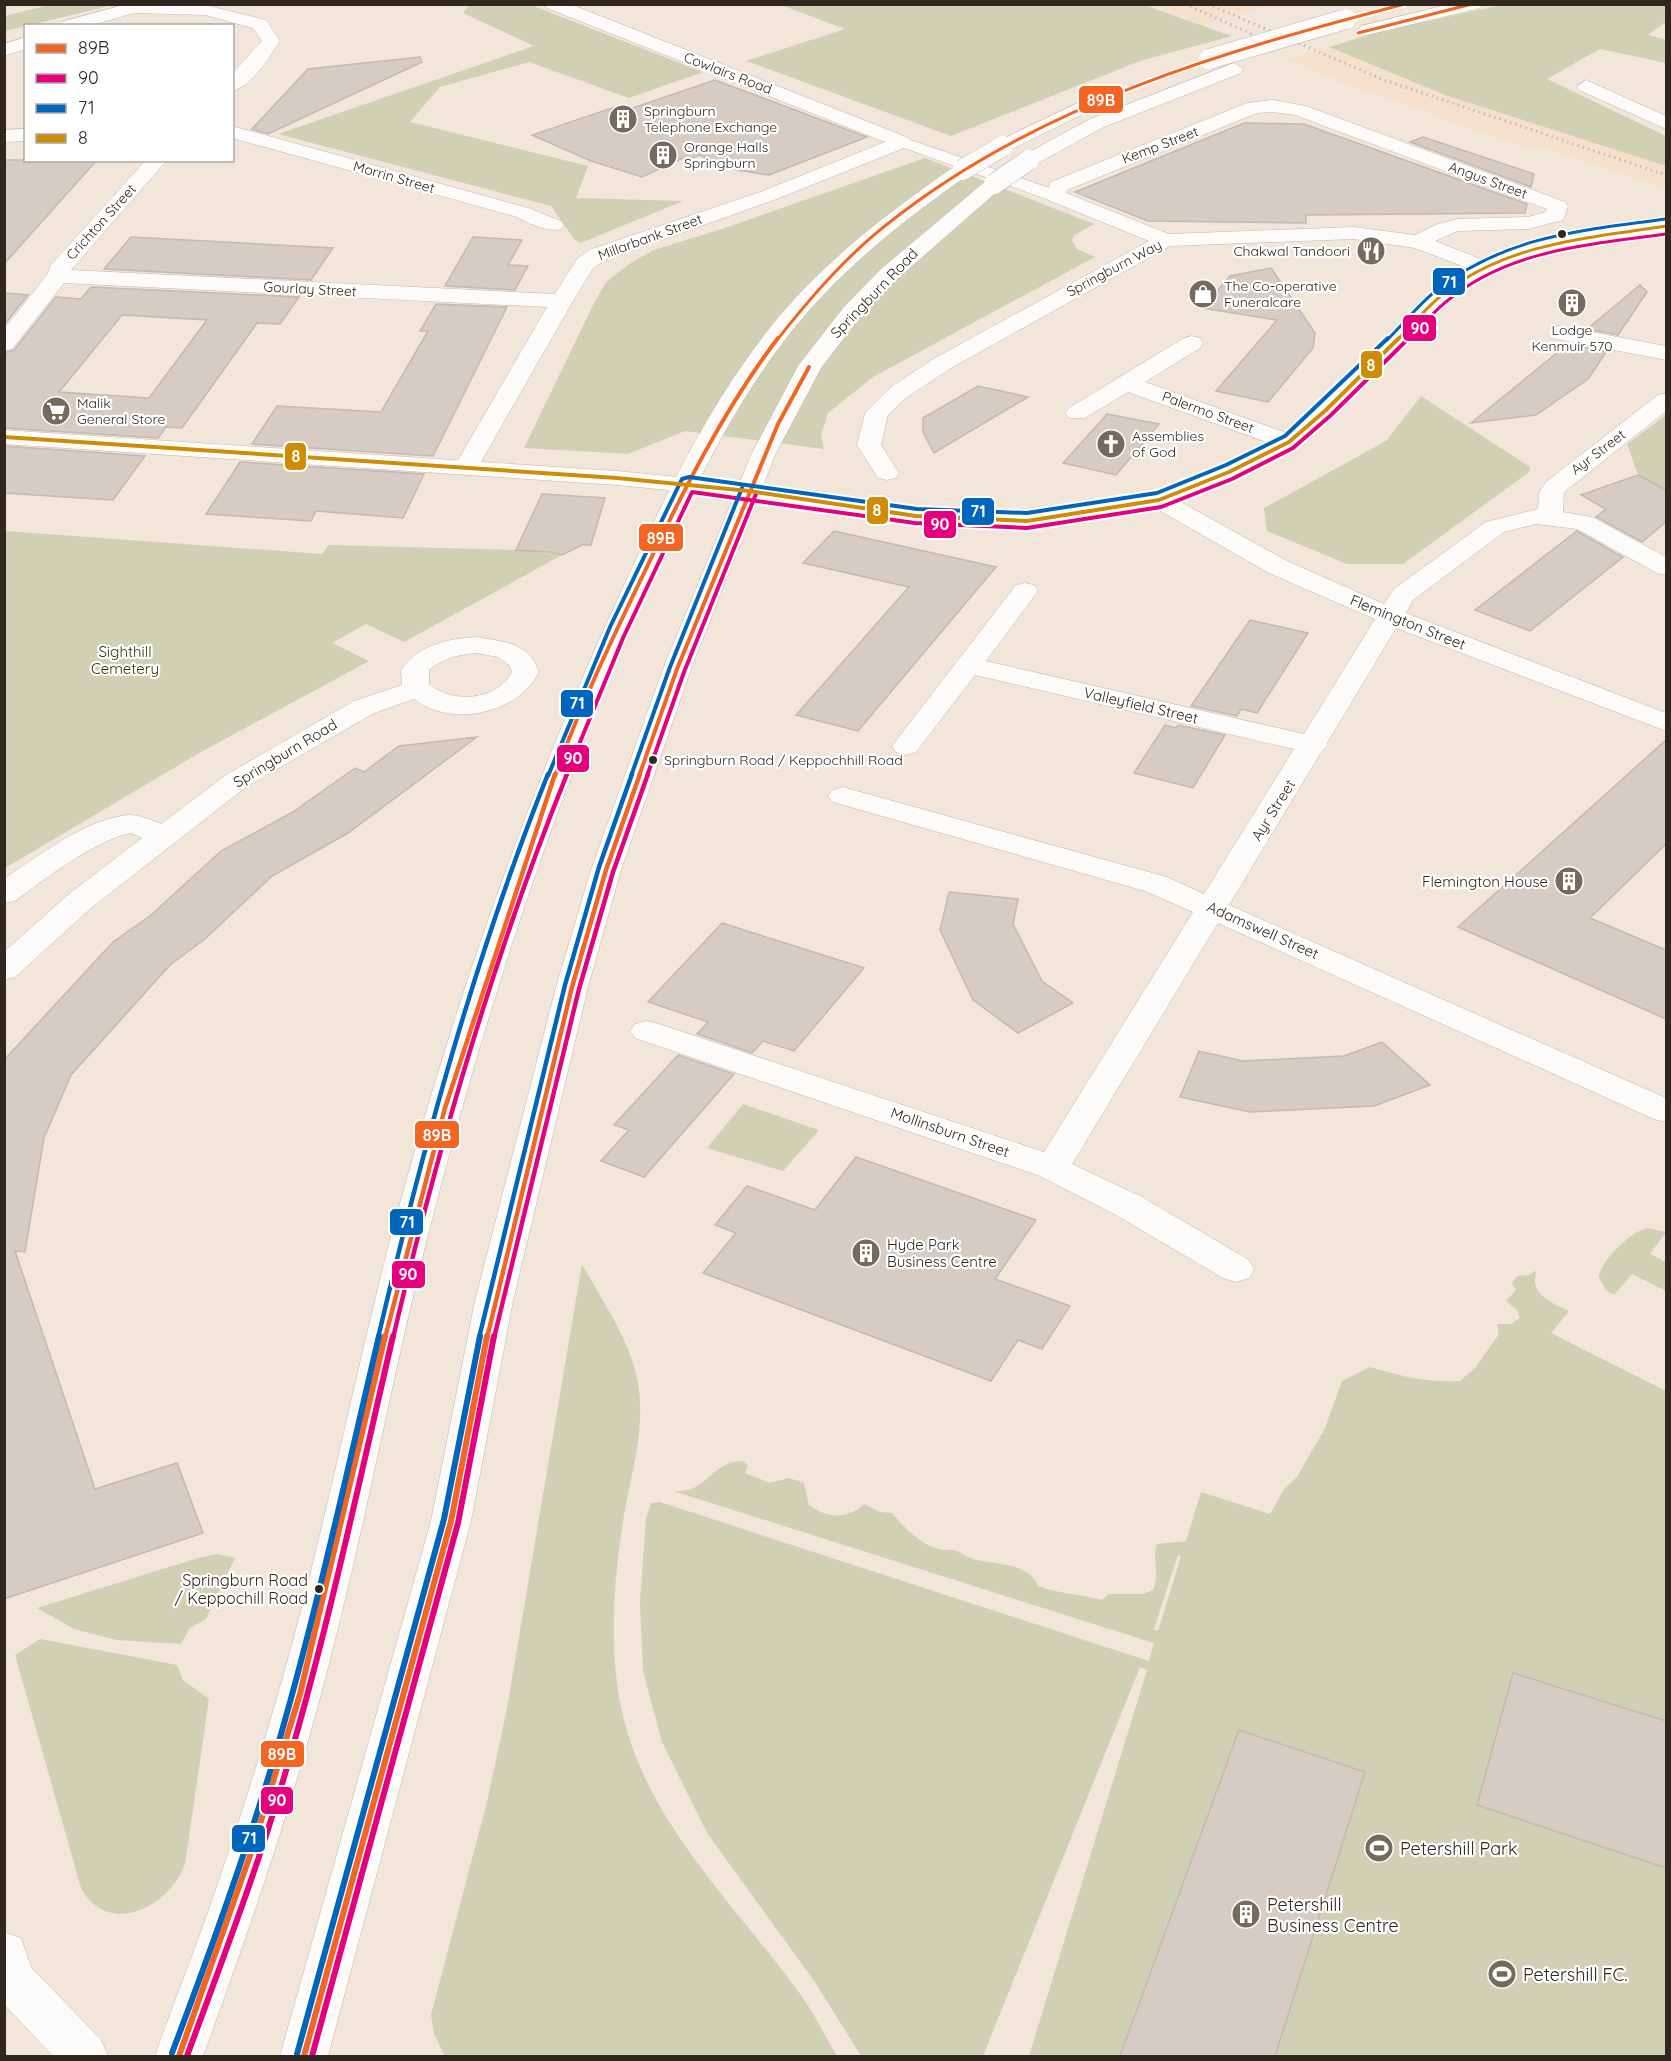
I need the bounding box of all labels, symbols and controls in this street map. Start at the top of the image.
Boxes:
legend [24,24,234,162]
text: 89B [78,36,109,59]
street label: Cowlairs Road [681,48,775,98]
text: 90 [78,66,99,89]
line badge: 89B [1078,85,1124,114]
text: 89B [1087,90,1115,110]
text: 71 [78,96,95,119]
place label: Springburn Telephone Exchange [644,102,777,136]
building icon: Springburn Telephone Exchange [607,103,639,135]
street label: Kemp Street [1119,122,1201,168]
text: 8 [78,126,88,149]
place label: Orange Halls Springburn [684,138,768,172]
building icon: Orange Halls Springburn [647,139,679,171]
street label: Morrin Street [351,157,437,197]
street label: Angus Street [1446,157,1530,203]
street label: Crichton Street [62,180,140,264]
street label: Millarbank Street [595,210,705,264]
unlabelled marker [1556,228,1568,240]
street label: Springburn Way [1063,235,1165,301]
restaurant icon: Chakwal Tandoori [1355,235,1387,267]
place label: Chakwal Tandoori [1233,242,1350,260]
street label: Springburn Road [826,244,922,342]
line badge: 71 [1432,267,1466,296]
text: 71 [1441,272,1457,292]
place label: The Co-operative Funeralcare [1224,277,1337,311]
street label: Gourlay Street [263,278,357,300]
shop icon: The Co-operative Funeralcare [1187,278,1219,310]
building icon: Lodge Kenmuir 570 [1556,287,1588,319]
line badge: 90 [1402,314,1437,342]
text: 90 [1411,318,1430,338]
place label: Lodge Kenmuir 570 [1531,321,1613,355]
line badge: 8 [1360,350,1383,379]
text: 8 [1367,355,1376,375]
street label: Palermo Street [1160,387,1257,437]
place label: Malik General Store [77,394,165,428]
supermarket icon: Malik General Store [40,395,72,427]
street label: Ayr Street [1567,425,1629,478]
place label: Assemblies of God [1132,427,1204,461]
church icon: Assemblies of God [1095,428,1127,460]
line badge: 8 [284,442,307,471]
text: 8 [292,446,301,466]
line badge: 8 [866,496,889,525]
line badge: 71 [961,497,995,526]
text: 8 [873,500,882,520]
text: 71 [970,501,986,521]
line badge: 90 [923,510,957,539]
text: 90 [931,514,950,534]
line badge: 89B [638,523,684,552]
text: 89B [647,528,675,548]
street label: Flemington Street [1347,590,1469,654]
park label: Sighthill Cemetery [91,642,159,678]
street label: Valleyfield Street [1082,683,1200,727]
line badge: 71 [560,689,594,718]
text: 71 [569,693,585,713]
street label: Springburn Road [230,714,340,792]
line badge: 90 [556,744,590,773]
text: 90 [564,748,583,768]
place label: Springburn Road / Keppochhill Road [664,751,903,769]
marker: Springburn Road / Keppochhill Road [647,754,659,766]
street label: Ayr Street [1247,776,1299,844]
building icon: Flemington House [1553,865,1585,897]
place label: Flemington House [1422,872,1548,891]
street label: Adamswell Street [1204,897,1322,963]
street label: Mollinsburn Street [888,1103,1012,1161]
line badge: 89B [414,1120,460,1149]
text: 89B [423,1125,451,1145]
line badge: 71 [389,1208,424,1236]
text: 71 [399,1212,415,1232]
place label: Hyde Park Business Centre [887,1235,997,1271]
building icon: Hyde Park Business Centre [850,1237,882,1269]
line badge: 90 [391,1260,426,1289]
text: 90 [399,1264,418,1284]
place label: Springburn Road / Keppochill Road [174,1570,308,1608]
marker: Springburn Road / Keppochill Road [313,1583,325,1595]
line badge: 89B [260,1740,305,1768]
text: 89B [268,1744,296,1764]
line badge: 90 [260,1786,294,1815]
text: 90 [268,1790,287,1810]
line badge: 71 [231,1824,266,1853]
text: 71 [241,1828,257,1848]
sports icon: Petershill Park [1363,1832,1395,1864]
place label: Petershill Park [1400,1837,1518,1860]
place label: Petershill Business Centre [1267,1893,1399,1937]
building icon: Petershill Business Centre [1230,1898,1262,1930]
sports icon: Petershill FC. [1486,1958,1518,1990]
place label: Petershill FC. [1523,1963,1628,1986]

